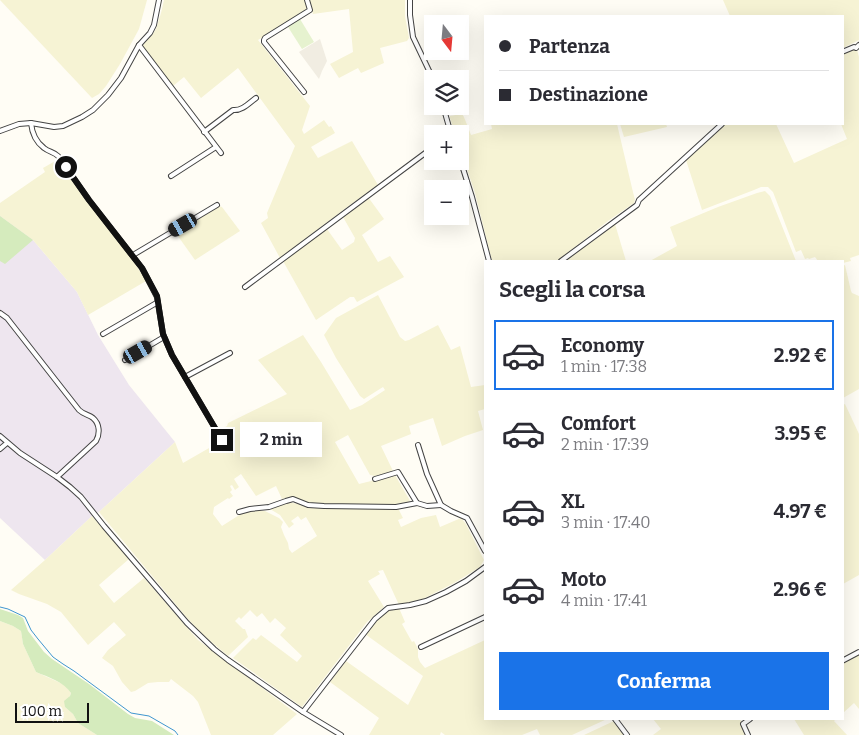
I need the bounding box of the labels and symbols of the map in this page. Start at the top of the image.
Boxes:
north arrow [424,15,469,60]
route start [55,156,77,178]
car [166,211,199,239]
car [121,338,154,366]
callout: 2 min [240,422,322,458]
route end [211,429,233,451]
scale bar [15,700,89,723]

